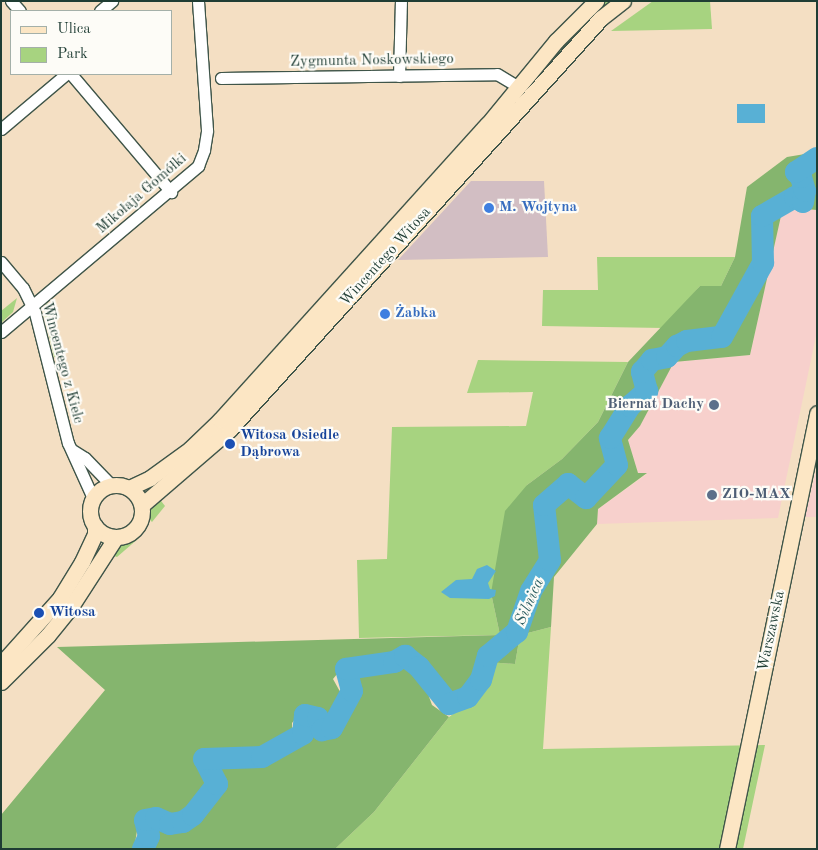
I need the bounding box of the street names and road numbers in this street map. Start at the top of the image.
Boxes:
street label: Zygmunta Noskowskiego [290,51,454,71]
street label: Mikołaja Gomółki [93,150,191,238]
street label: Wincentego Witosa [337,204,435,310]
street label: Wincentego z Kielc [37,300,87,426]
street label: Warszawska [755,589,789,673]

